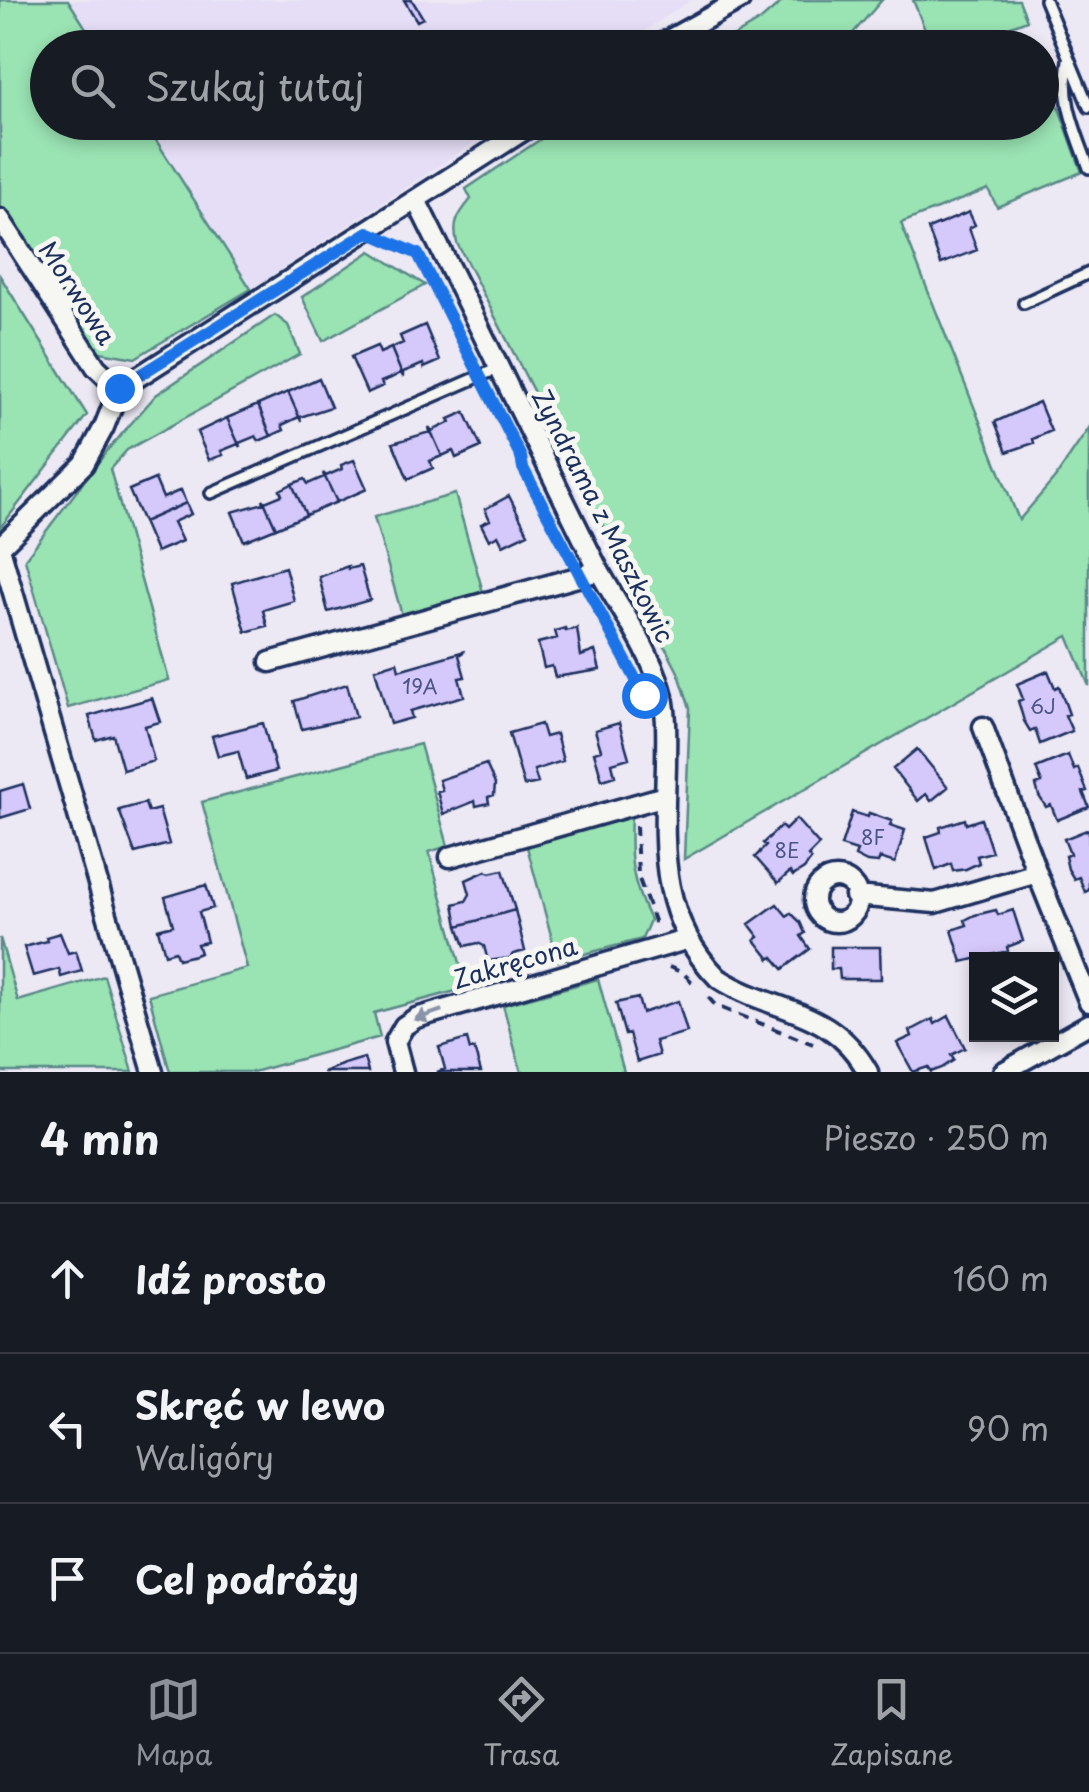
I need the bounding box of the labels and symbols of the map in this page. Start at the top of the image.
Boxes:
street label: Morwowa [30,233,126,352]
route end [97,366,143,412]
street label: Zyndrama z Maszkowic [523,382,685,649]
house number: 19A [402,671,438,701]
route start [622,673,668,719]
house number: 6J [1030,691,1056,721]
house number: 8F [861,822,885,852]
house number: 8E [774,835,800,865]
street label: Zakręcona [448,926,582,998]
one-way arrow [412,1009,442,1024]

